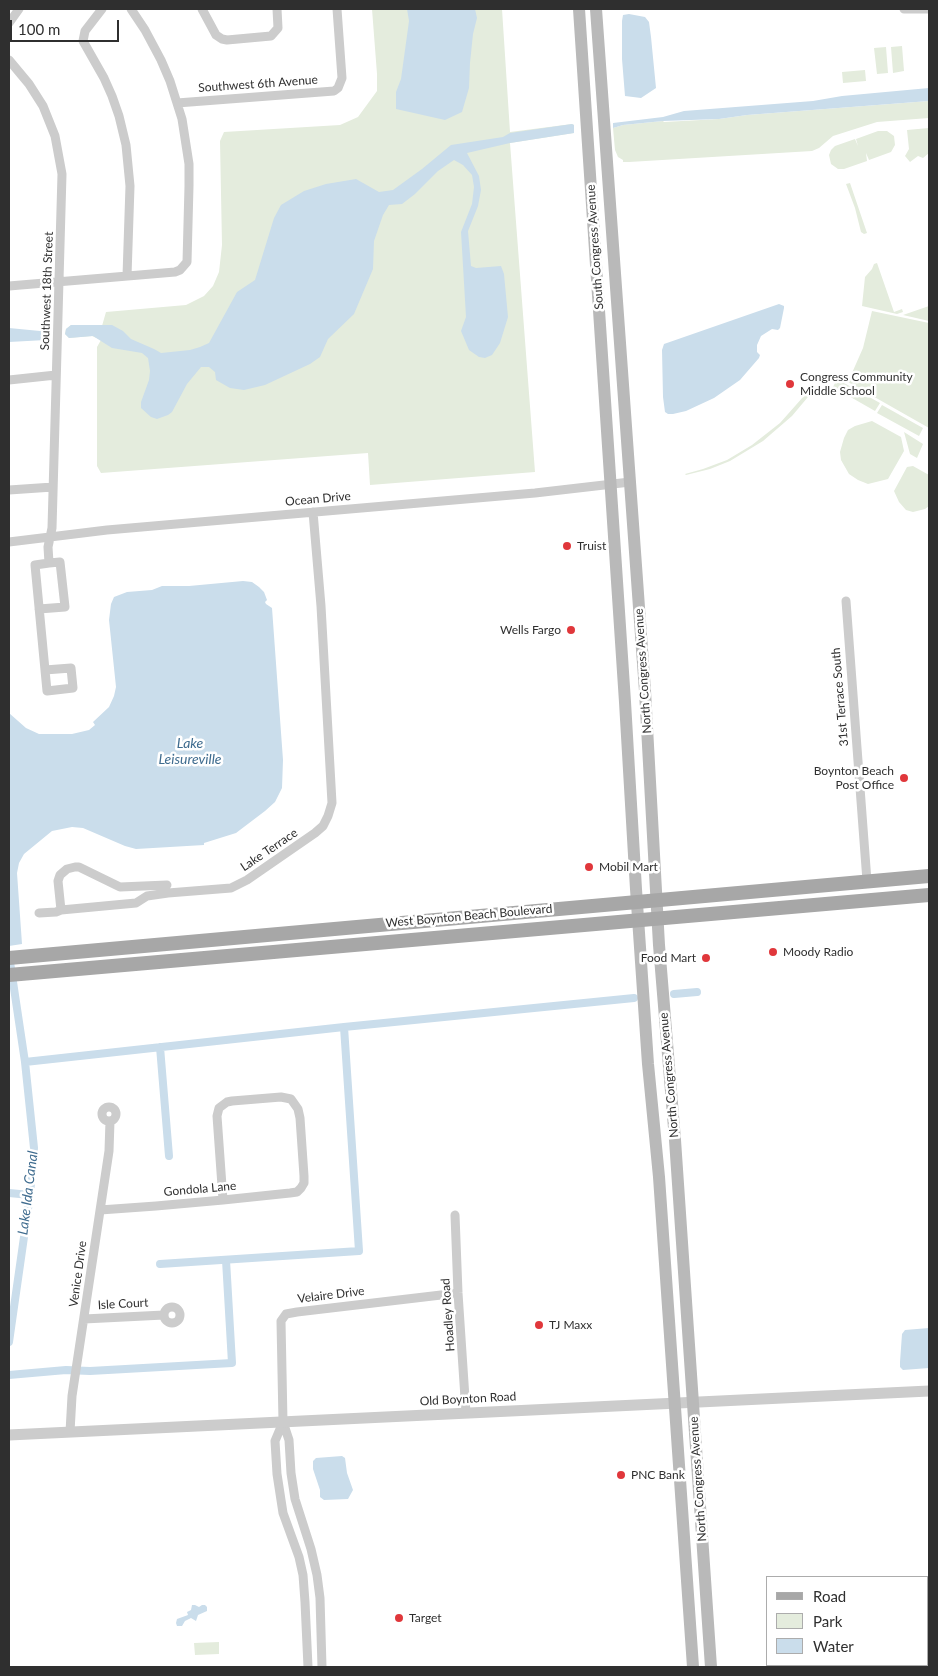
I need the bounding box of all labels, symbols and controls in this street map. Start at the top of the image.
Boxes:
scale bar [12,10,121,42]
text: 100 m [18,20,60,38]
street label: Southwest 6th Avenue [198,73,318,95]
street label: South Congress Avenue [583,184,607,310]
street label: Southwest 18th Street [38,231,56,351]
place label: Congress Community Middle School [800,370,913,398]
marker: Congress Community Middle School [784,378,796,390]
street label: Ocean Drive [285,489,351,509]
place label: Truist [577,539,606,553]
marker: Truist [561,540,573,552]
street label: North Congress Avenue [631,608,655,734]
place label: Wells Fargo [500,623,561,637]
marker: Wells Fargo [565,624,577,636]
street label: 31st Terrace South [829,647,851,747]
water label: Lake Leisureville [158,735,222,768]
place label: Boynton Beach Post Office [814,764,894,792]
marker: Boynton Beach Post Office [898,772,910,784]
street label: Lake Terrace [238,826,300,874]
place label: Mobil Mart [599,860,658,874]
marker: Mobil Mart [583,861,595,873]
street label: West Boynton Beach Boulevard [385,902,553,930]
place label: Moody Radio [783,945,853,959]
marker: Moody Radio [767,946,779,958]
place label: Food Mart [641,951,696,965]
marker: Food Mart [700,952,712,964]
street label: North Congress Avenue [656,1012,682,1138]
water label: Lake Ida Canal [15,1150,41,1236]
street label: Gondola Lane [163,1179,237,1199]
street label: Venice Drive [66,1240,90,1308]
street label: Hoadley Road [438,1278,458,1352]
street label: Velaire Drive [297,1284,365,1306]
street label: Isle Court [97,1295,149,1313]
place label: TJ Maxx [549,1318,592,1332]
marker: TJ Maxx [533,1319,545,1331]
street label: Old Boynton Road [419,1389,517,1409]
street label: North Congress Avenue [686,1416,710,1542]
place label: PNC Bank [631,1468,685,1482]
marker: PNC Bank [615,1469,627,1481]
legend [766,1576,928,1666]
text: Road [813,1587,846,1605]
place label: Target [409,1611,442,1625]
marker: Target [393,1612,405,1624]
text: Park [813,1612,842,1630]
text: Water [813,1637,854,1655]

